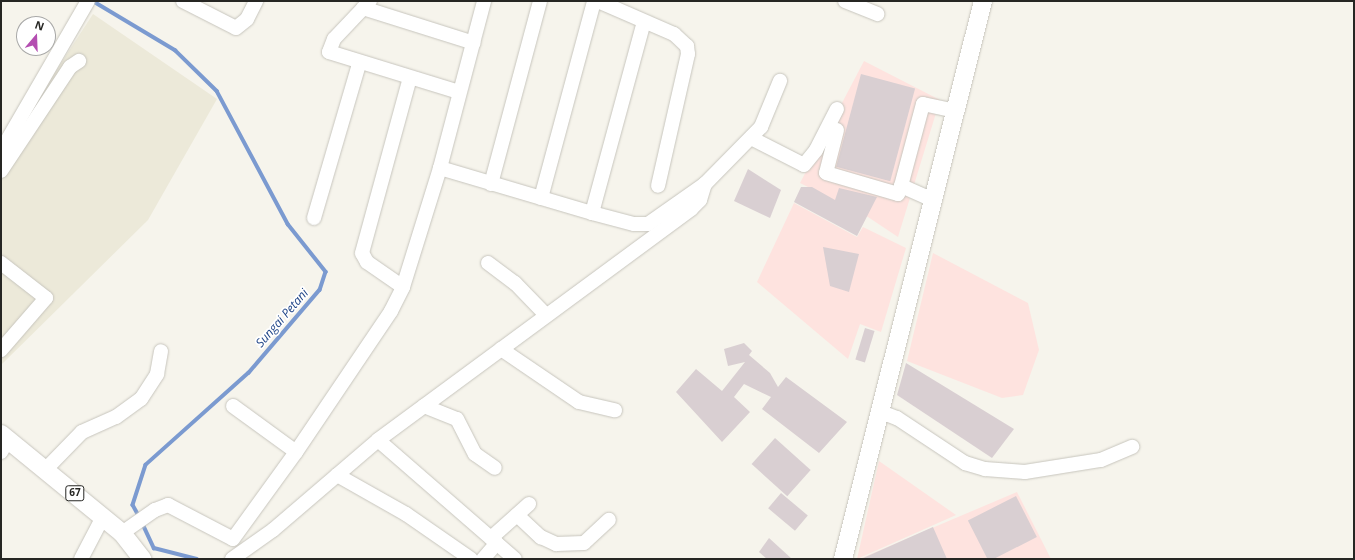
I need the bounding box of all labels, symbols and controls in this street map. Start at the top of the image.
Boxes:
north arrow [16,16,56,56]
text: N [33,17,46,34]
water label: Sungai Petani [253,286,311,350]
road number: 67 [65,485,85,501]

